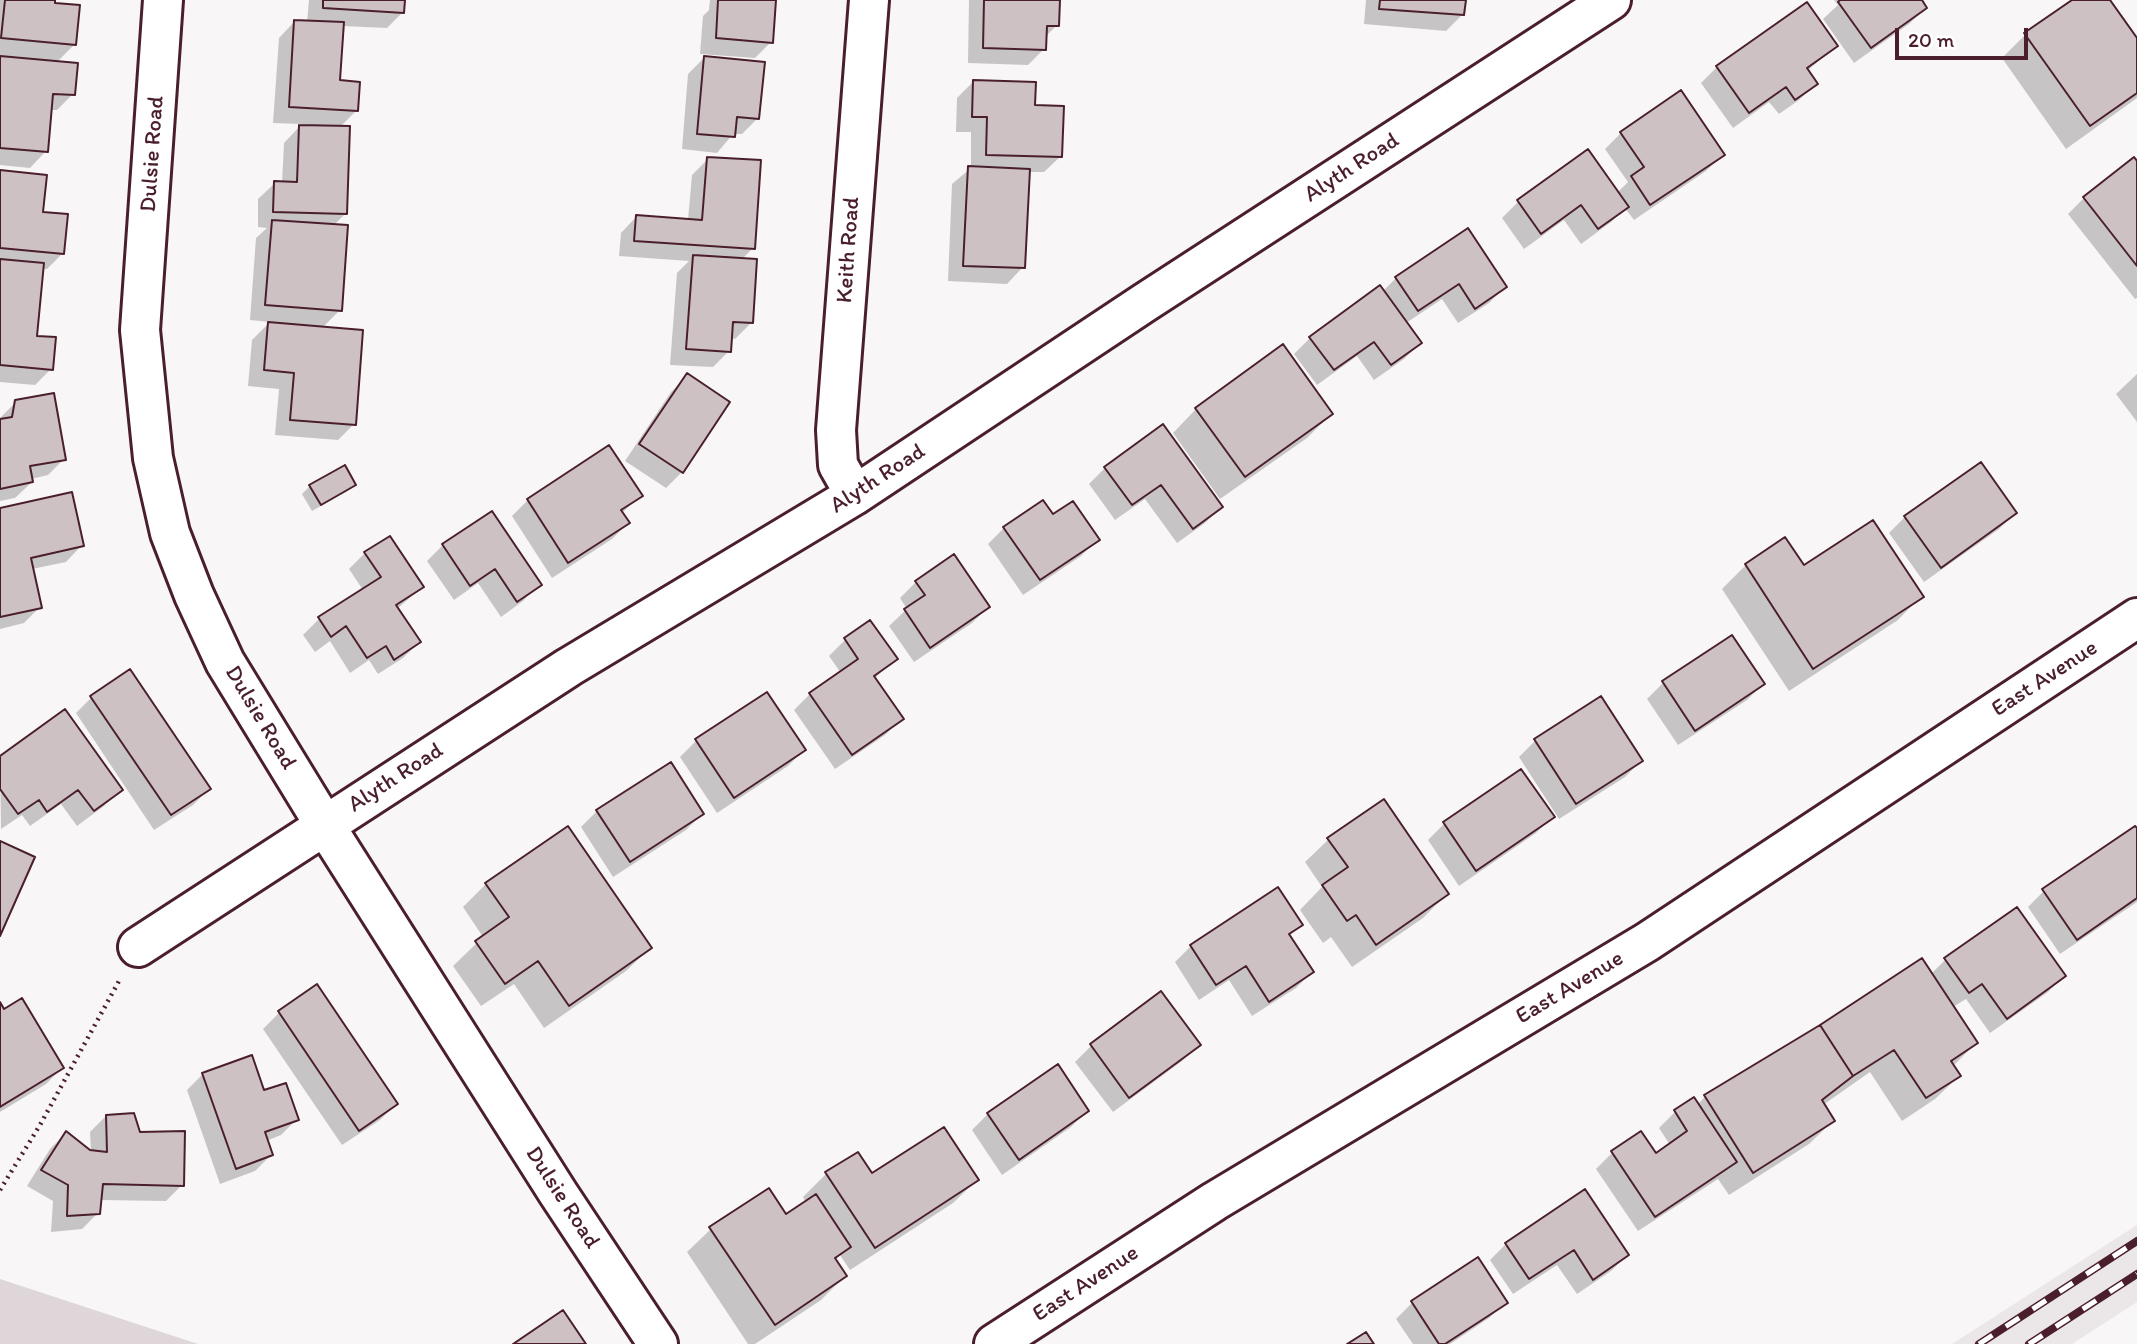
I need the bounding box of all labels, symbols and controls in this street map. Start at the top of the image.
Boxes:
scale bar [1899,14,2032,58]
text: 20 m [1908,27,1954,52]
street label: Dulsie Road [135,95,171,213]
street label: Alyth Road [1299,127,1405,209]
street label: Keith Road [832,196,866,304]
street label: Alyth Road [825,438,931,520]
street label: East Avenue [1987,635,2103,723]
street label: Dulsie Road [218,661,302,775]
street label: Alyth Road [343,737,449,819]
street label: East Avenue [1511,945,1629,1031]
street label: Dulsie Road [519,1142,605,1254]
street label: East Avenue [1028,1240,1144,1328]

